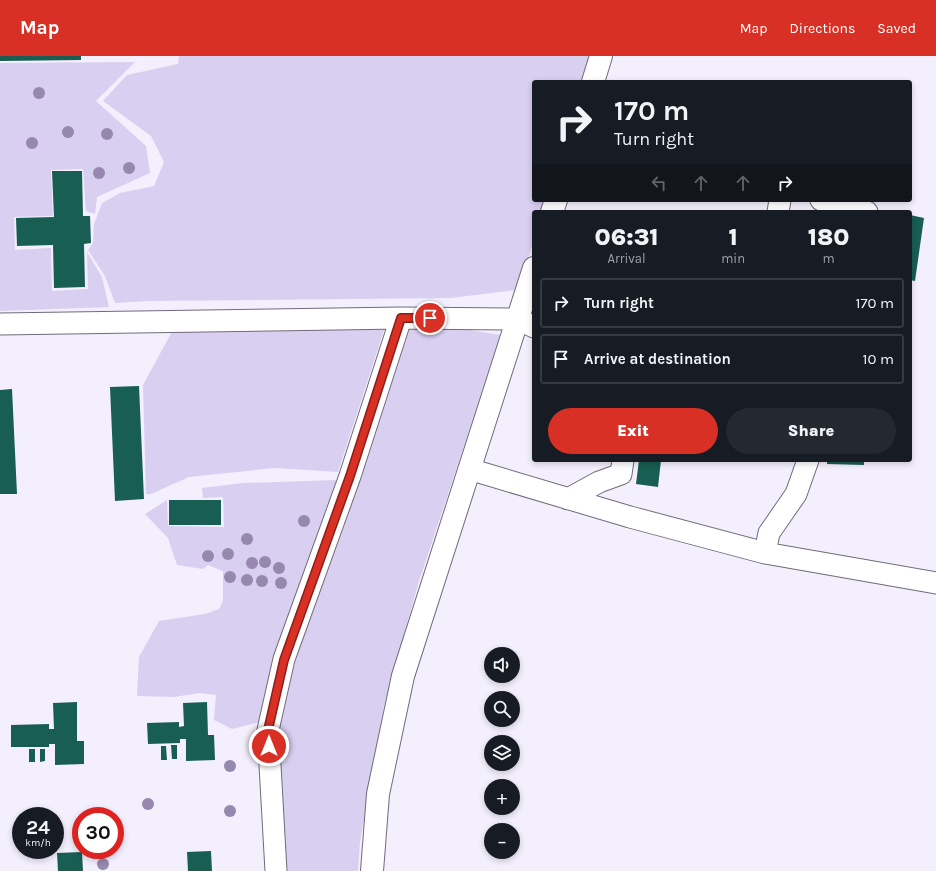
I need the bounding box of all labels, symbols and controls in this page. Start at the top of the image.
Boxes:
text: Map [20,17,59,39]
text: Map [740,20,768,37]
text: Directions [790,20,855,37]
text: Saved [877,20,916,37]
text: 170 m [614,94,689,127]
icon: right [548,96,600,148]
text: Turn right [614,128,694,150]
icon: left [648,172,670,194]
icon: ahead [690,172,712,194]
icon: ahead [732,172,754,194]
icon: right [774,172,796,194]
text: 06:31 [595,223,659,251]
text: 1 [729,223,738,251]
text: 180 [808,223,849,251]
text: Arrival [608,251,646,266]
text: min [721,251,745,266]
text: m [822,251,835,266]
icon: right [550,292,572,314]
text: Turn right [584,294,654,312]
text: 170 m [856,294,894,312]
pin [413,301,447,335]
icon: arrive [419,307,441,329]
icon: arrive [550,348,572,370]
text: Arrive at destination [584,350,731,368]
text: 10 m [863,350,894,368]
button: Exit [548,408,718,454]
button: Share [726,408,896,454]
map controls [484,647,520,859]
button: sound [484,647,520,683]
button: search [484,691,520,727]
position arrow [248,725,290,767]
button: layers [484,735,520,771]
button: + [484,779,520,815]
speed limit sign: 30 [72,807,124,859]
text: 24 [26,816,50,839]
button: − [484,823,520,859]
text: km/h [25,837,51,849]

